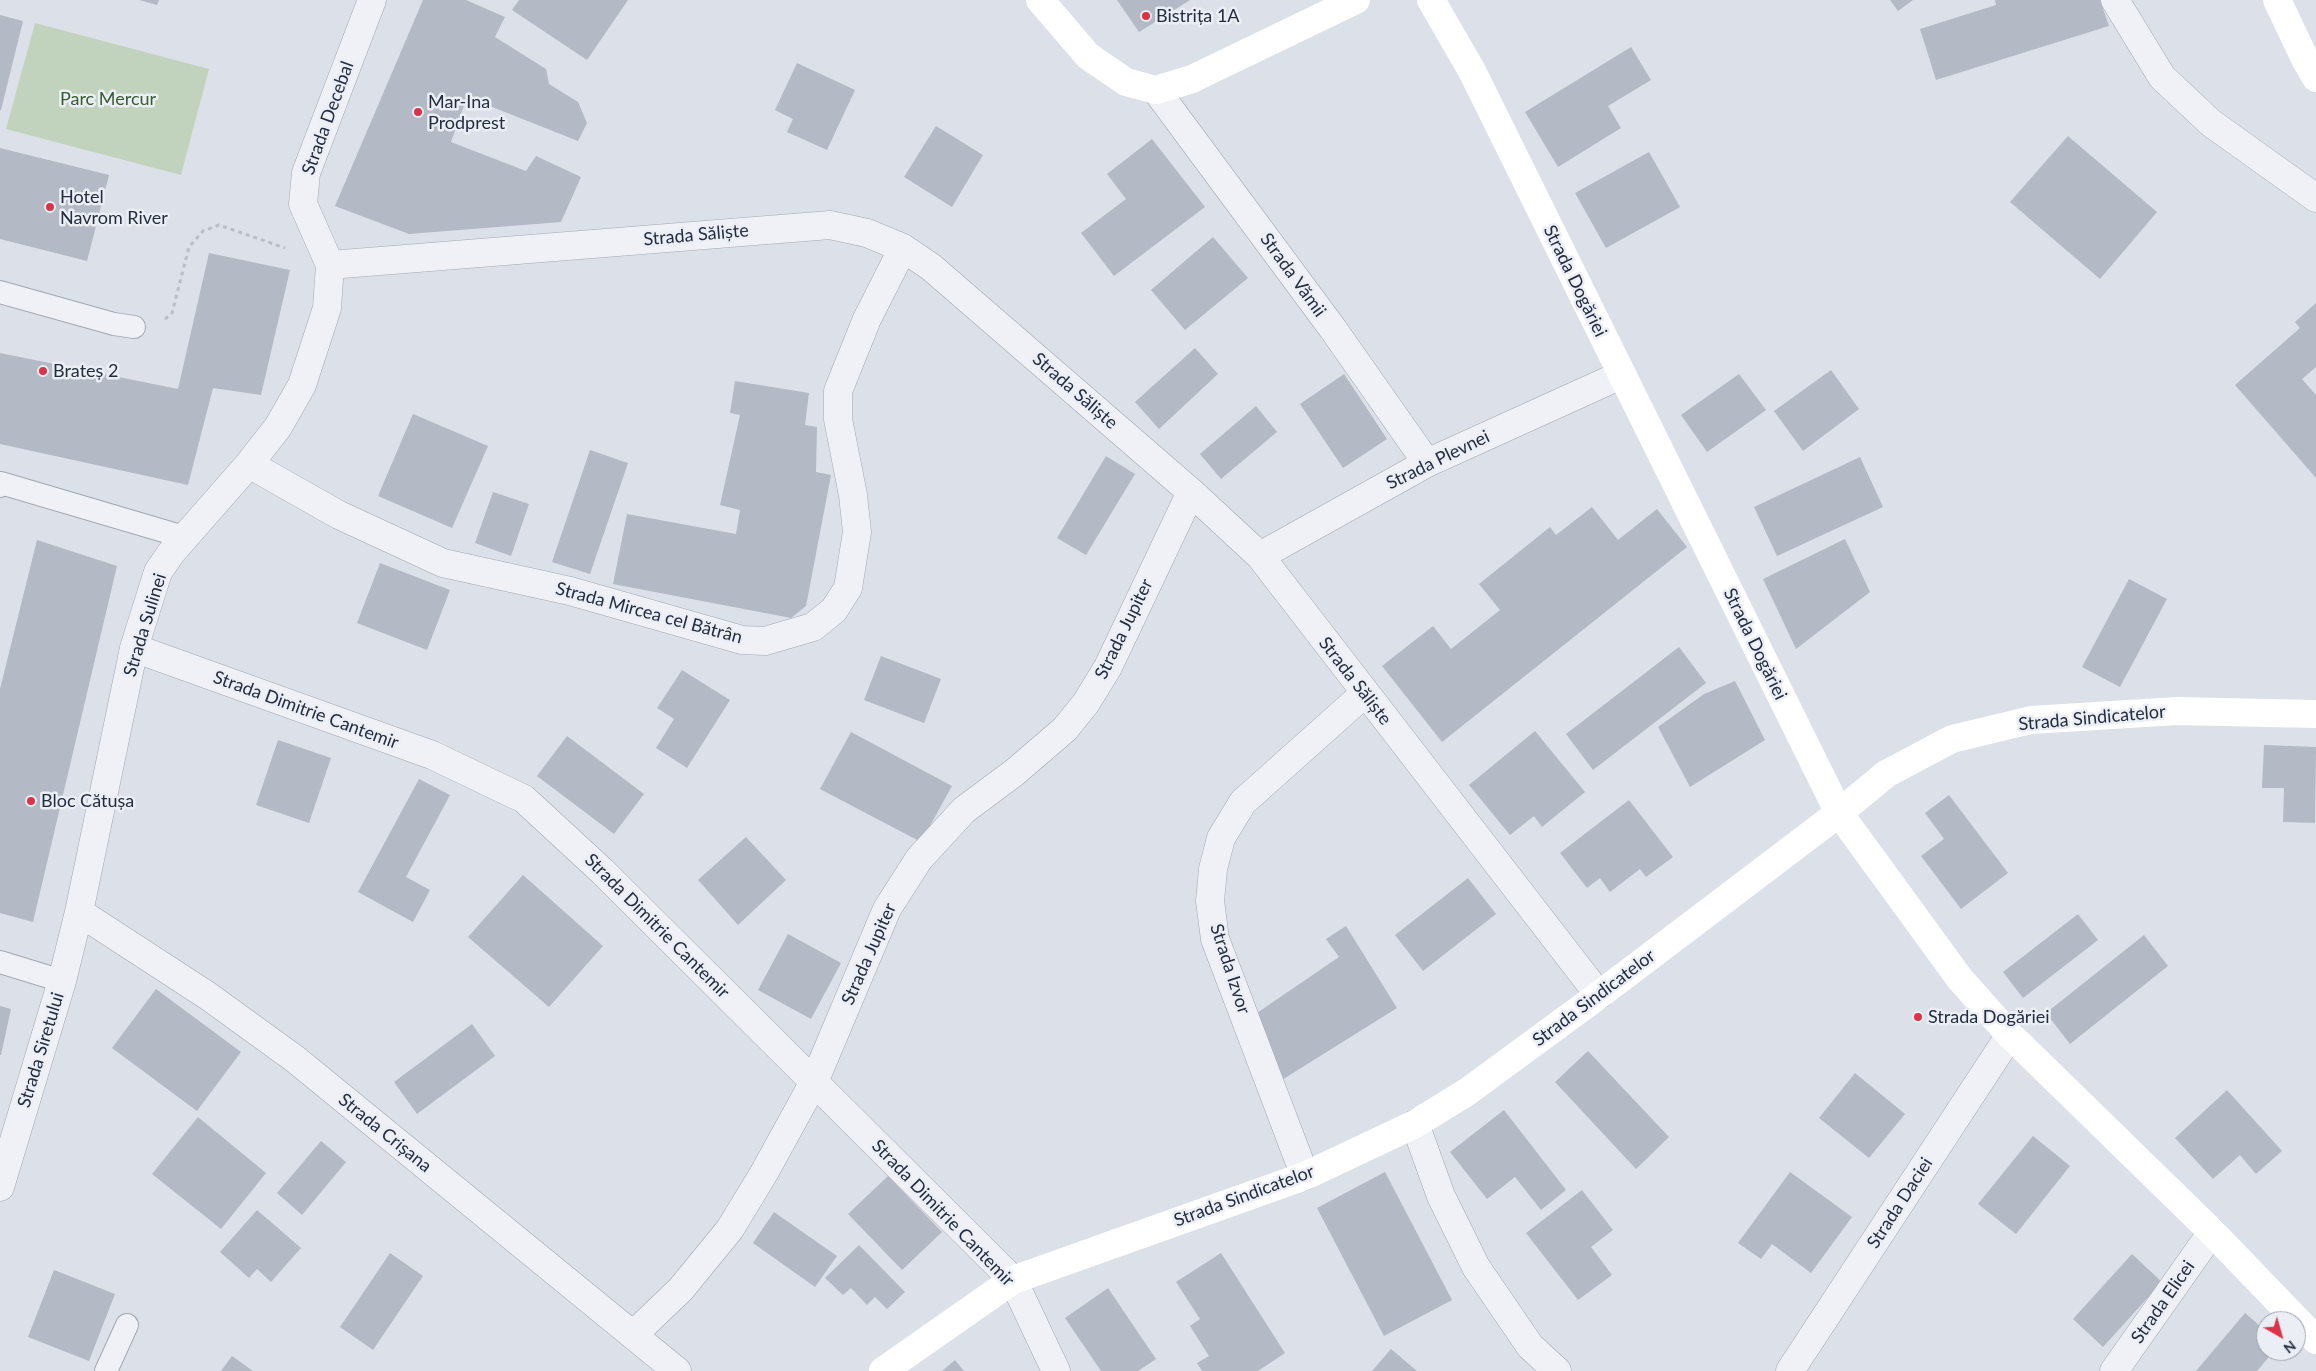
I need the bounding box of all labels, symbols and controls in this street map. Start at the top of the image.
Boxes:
place label: Bistrița 1A [1156,5,1240,27]
marker: Bistrița 1A [1140,10,1152,22]
street label: Strada Decebal [297,58,359,178]
park label: Parc Mercur [60,88,156,110]
place label: Mar-Ina Prodprest [428,91,505,134]
marker: Mar-Ina Prodprest [412,106,424,118]
place label: Hotel Navrom River [60,186,168,228]
marker: Hotel Navrom River [44,201,56,213]
street label: Strada Săliște [642,220,750,250]
street label: Strada Dogăriei [1539,222,1611,340]
street label: Strada Vămii [1255,229,1331,321]
street label: Strada Săliște [1028,348,1122,434]
place label: Brateș 2 [53,360,118,382]
marker: Brateș 2 [37,365,49,377]
street label: Strada Plevnei [1383,426,1493,494]
street label: Strada Sulinei [119,571,171,679]
street label: Strada Jupiter [1090,575,1158,683]
street label: Strada Mircea cel Bătrân [553,578,745,648]
street label: Strada Dogăriei [1719,585,1791,703]
street label: Strada Săliște [1314,633,1396,729]
street label: Strada Dimitrie Cantemir [210,666,402,754]
street label: Strada Sindicatelor [2018,701,2166,735]
place label: Bloc Cătușa [41,790,134,812]
marker: Bloc Cătușa [25,795,37,807]
street label: Strada Dimitrie Cantemir [580,849,734,1003]
street label: Strada Jupiter [837,900,901,1008]
street label: Strada Izvor [1205,921,1255,1017]
street label: Strada Sindicatelor [1529,945,1659,1051]
street label: Strada Siretului [13,990,69,1110]
place label: Strada Dogăriei [1928,1006,2050,1028]
marker: Strada Dogăriei [1912,1011,1924,1023]
street label: Strada Crișana [334,1089,436,1177]
street label: Strada Dimitrie Cantemir [867,1135,1019,1291]
street label: Strada Daciei [1863,1154,1937,1252]
street label: Strada Sindicatelor [1171,1161,1317,1231]
street label: Strada Elicei [2127,1257,2199,1347]
north arrow [2256,1311,2306,1361]
text: N [2280,1337,2299,1357]

